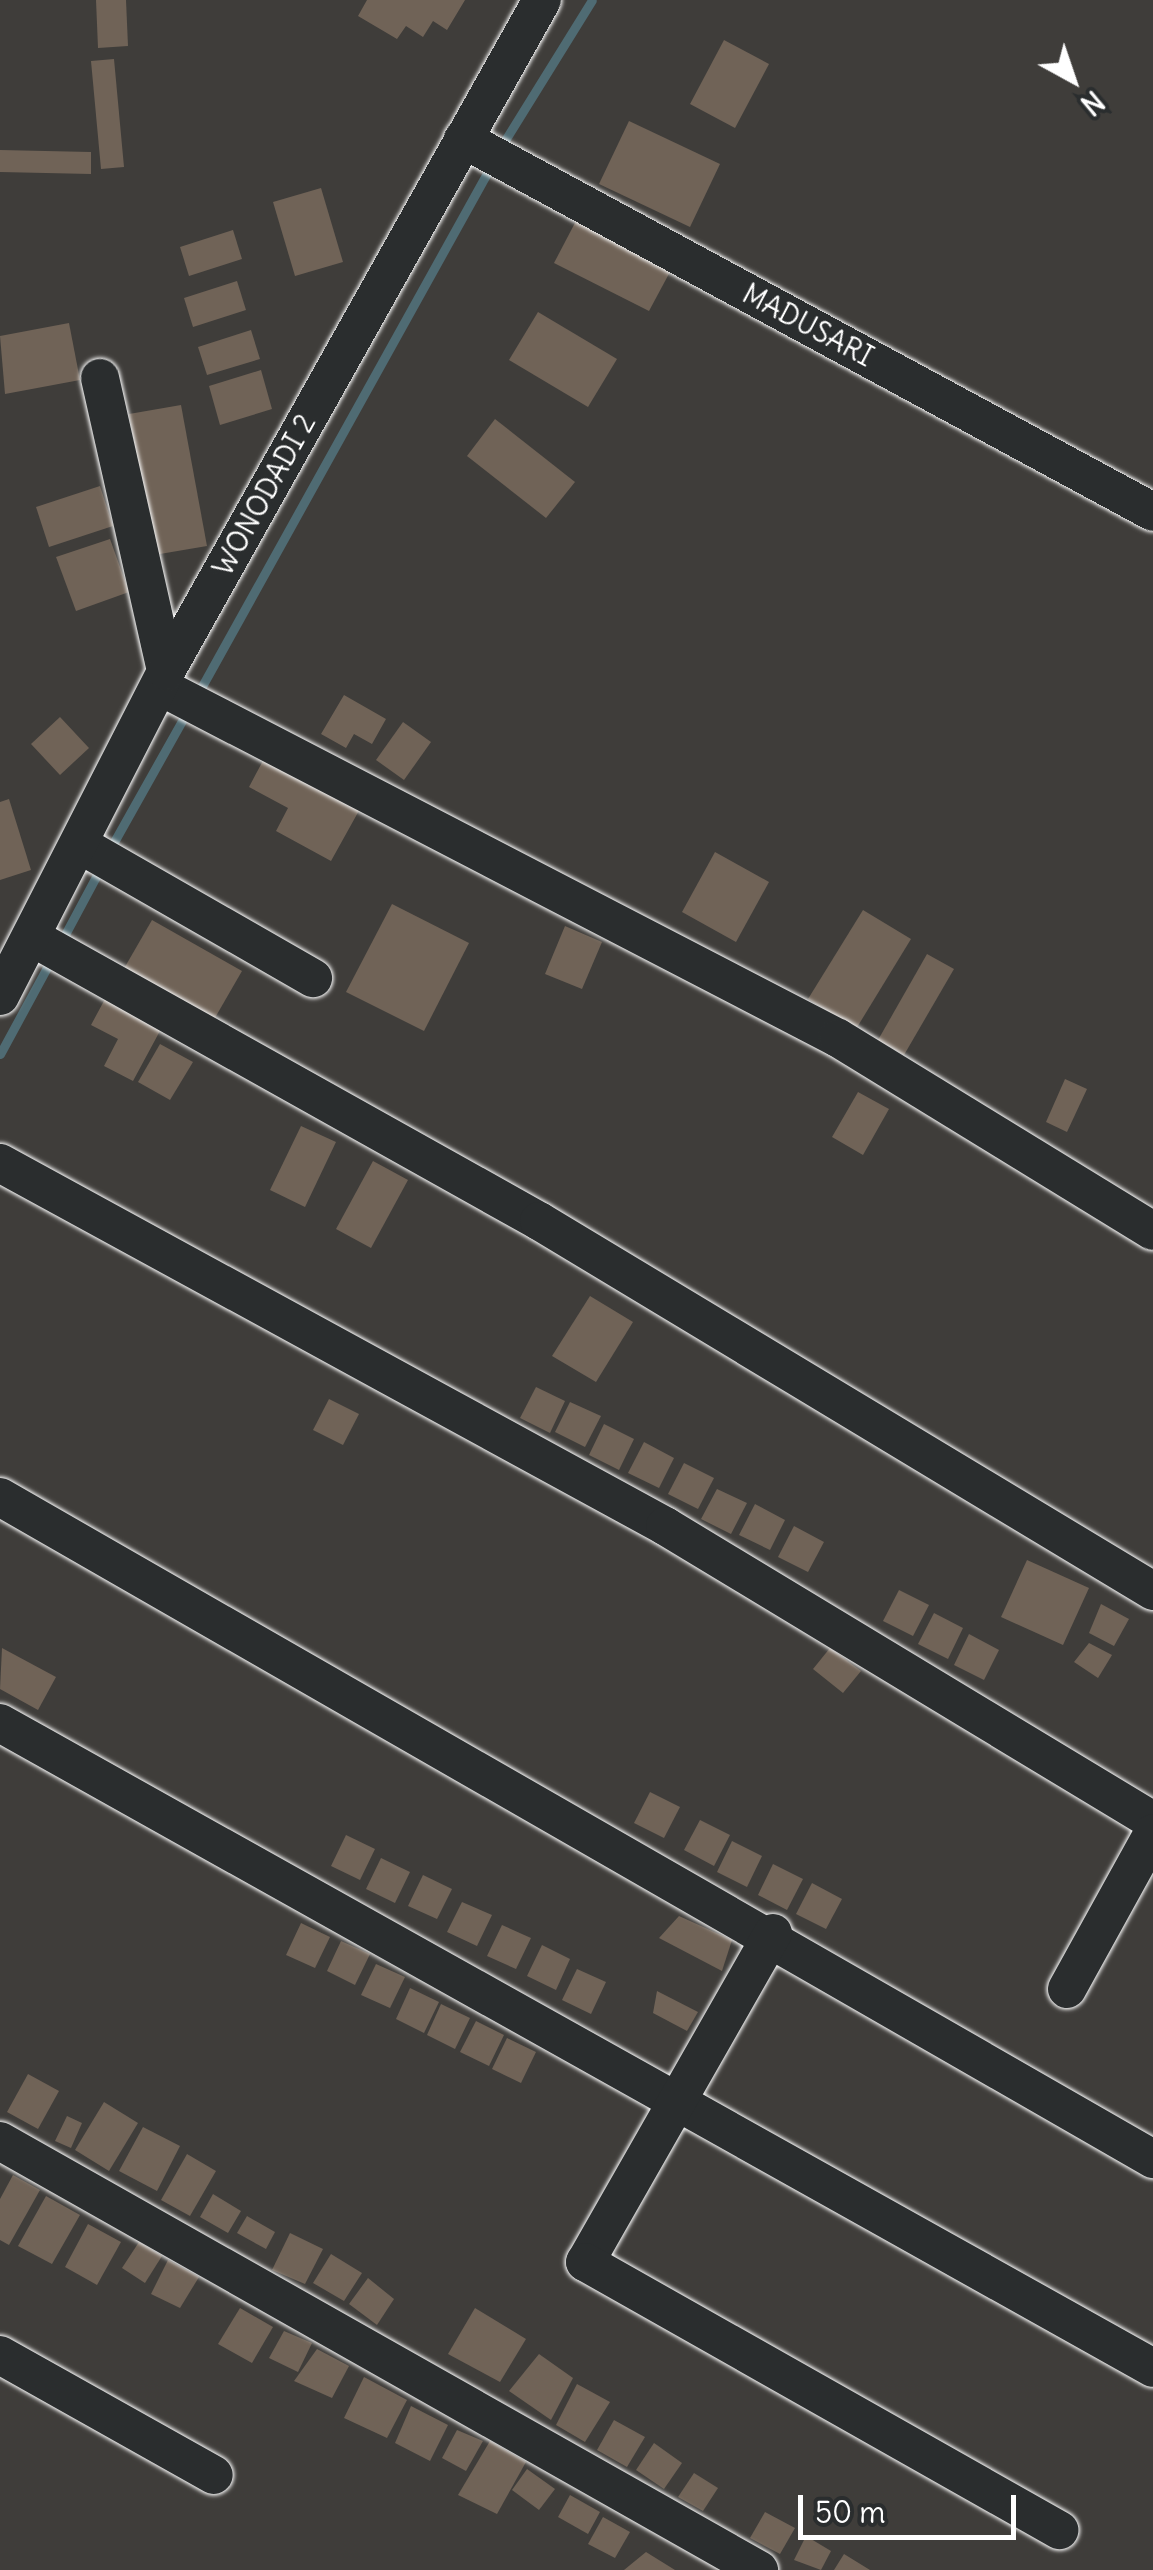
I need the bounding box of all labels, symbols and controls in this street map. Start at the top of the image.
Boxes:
north arrow [1023,30,1123,130]
text: N [1073,83,1111,123]
street label: MADUSARI [737,277,879,373]
street label: WONODADI 2 [206,408,322,582]
scale bar [803,2475,1020,2537]
text: 50 m [815,2493,885,2531]

